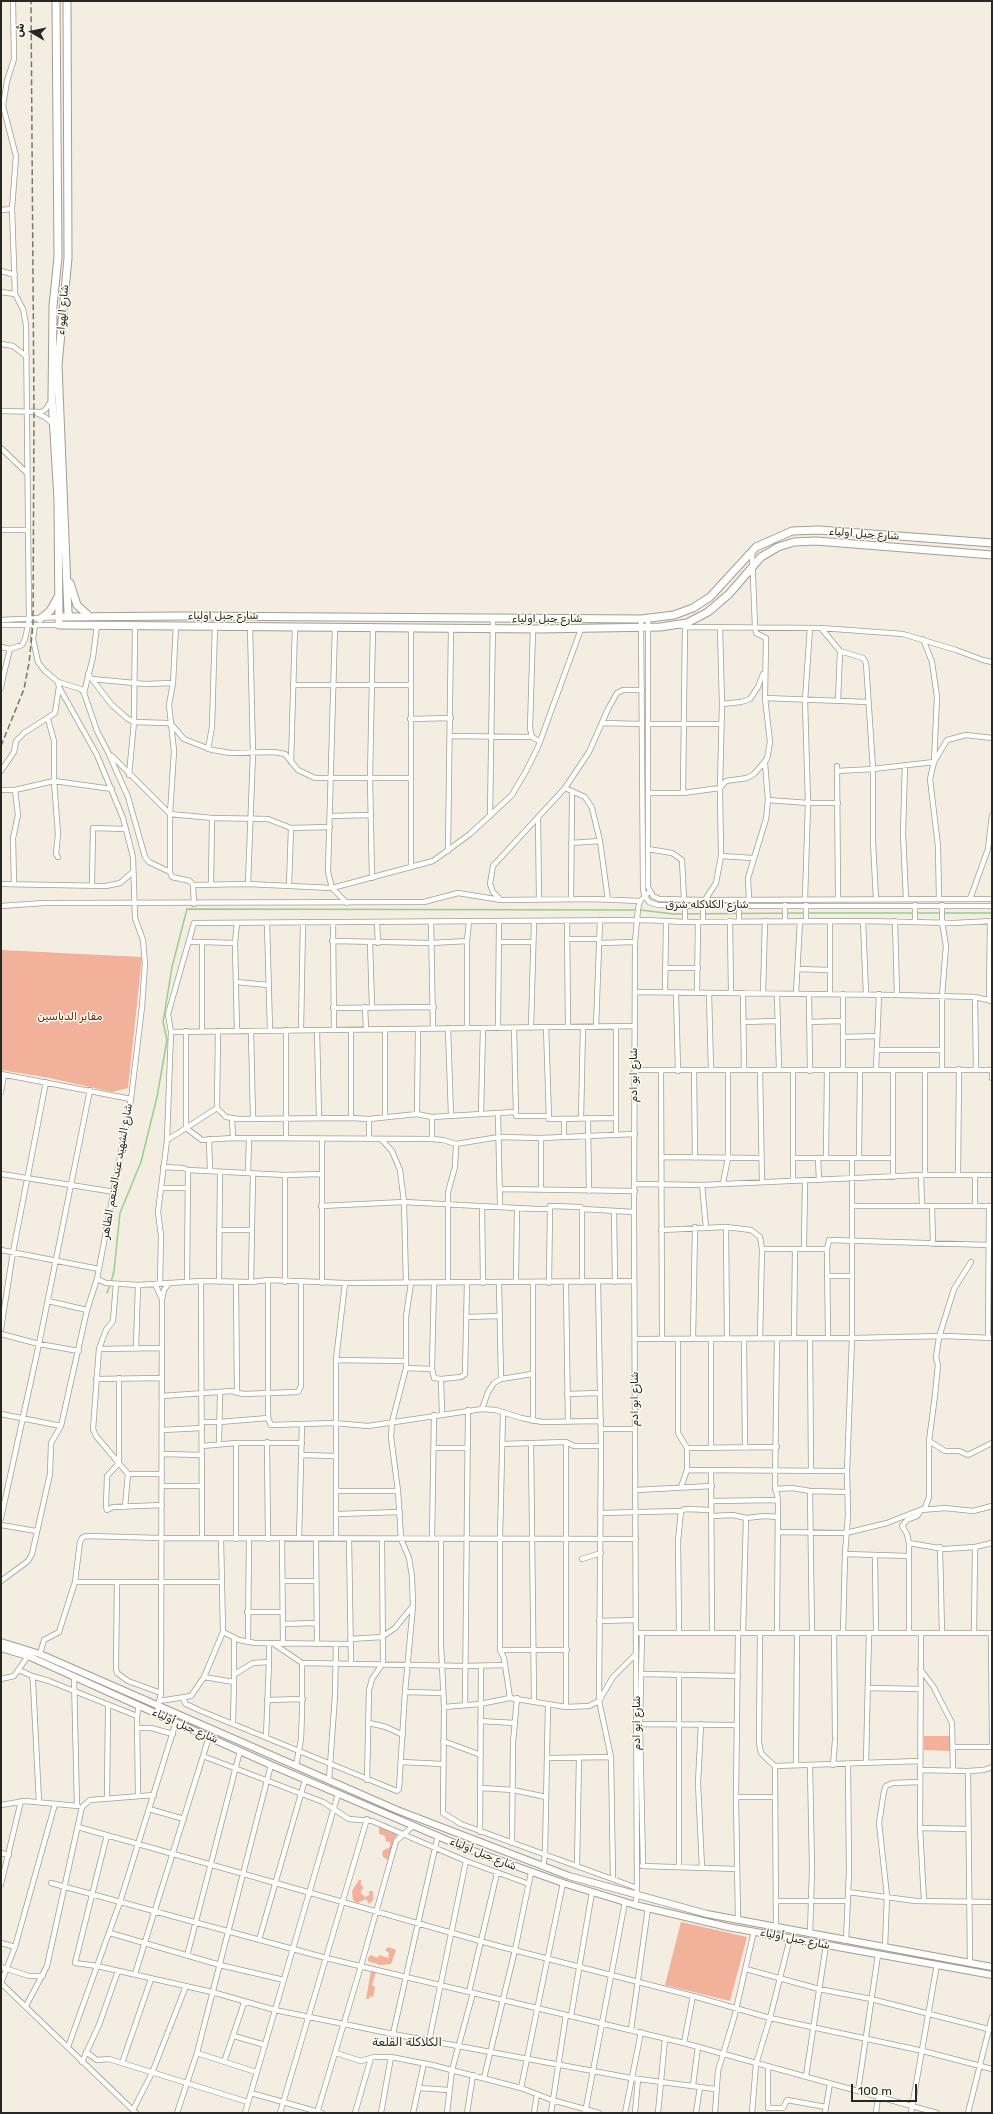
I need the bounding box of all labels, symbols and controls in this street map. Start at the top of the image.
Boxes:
north arrow [12,12,52,52]
text: ش [12,22,27,38]
street label: شارع الهواء [54,284,72,336]
street label: شارع جبل اولياء [828,525,900,543]
street label: شارع جبل اولياء [188,609,258,623]
street label: شارع جبل اولياء [512,612,582,626]
street label: شارع الكلاكله شرق [665,898,749,912]
park label: مقابر الدباسين [38,1010,102,1024]
street label: شارع ابو ادم [627,1048,641,1102]
street label: شارع الشهيد عبدالمنعم الطاهر [99,1102,135,1240]
street label: شارع ابو ادم [628,1372,642,1426]
street label: شارع ابو ادم [630,1696,644,1750]
street label: شارع جبل أولياء [150,1706,220,1746]
street label: شارع جبل أولياء [448,1835,518,1873]
street label: شارع جبل أولياء [759,1926,831,1952]
district label: الكلاكلة القلعة [372,2036,442,2050]
scale bar [853,2076,919,2102]
text: 100 m [858,2084,892,2098]

